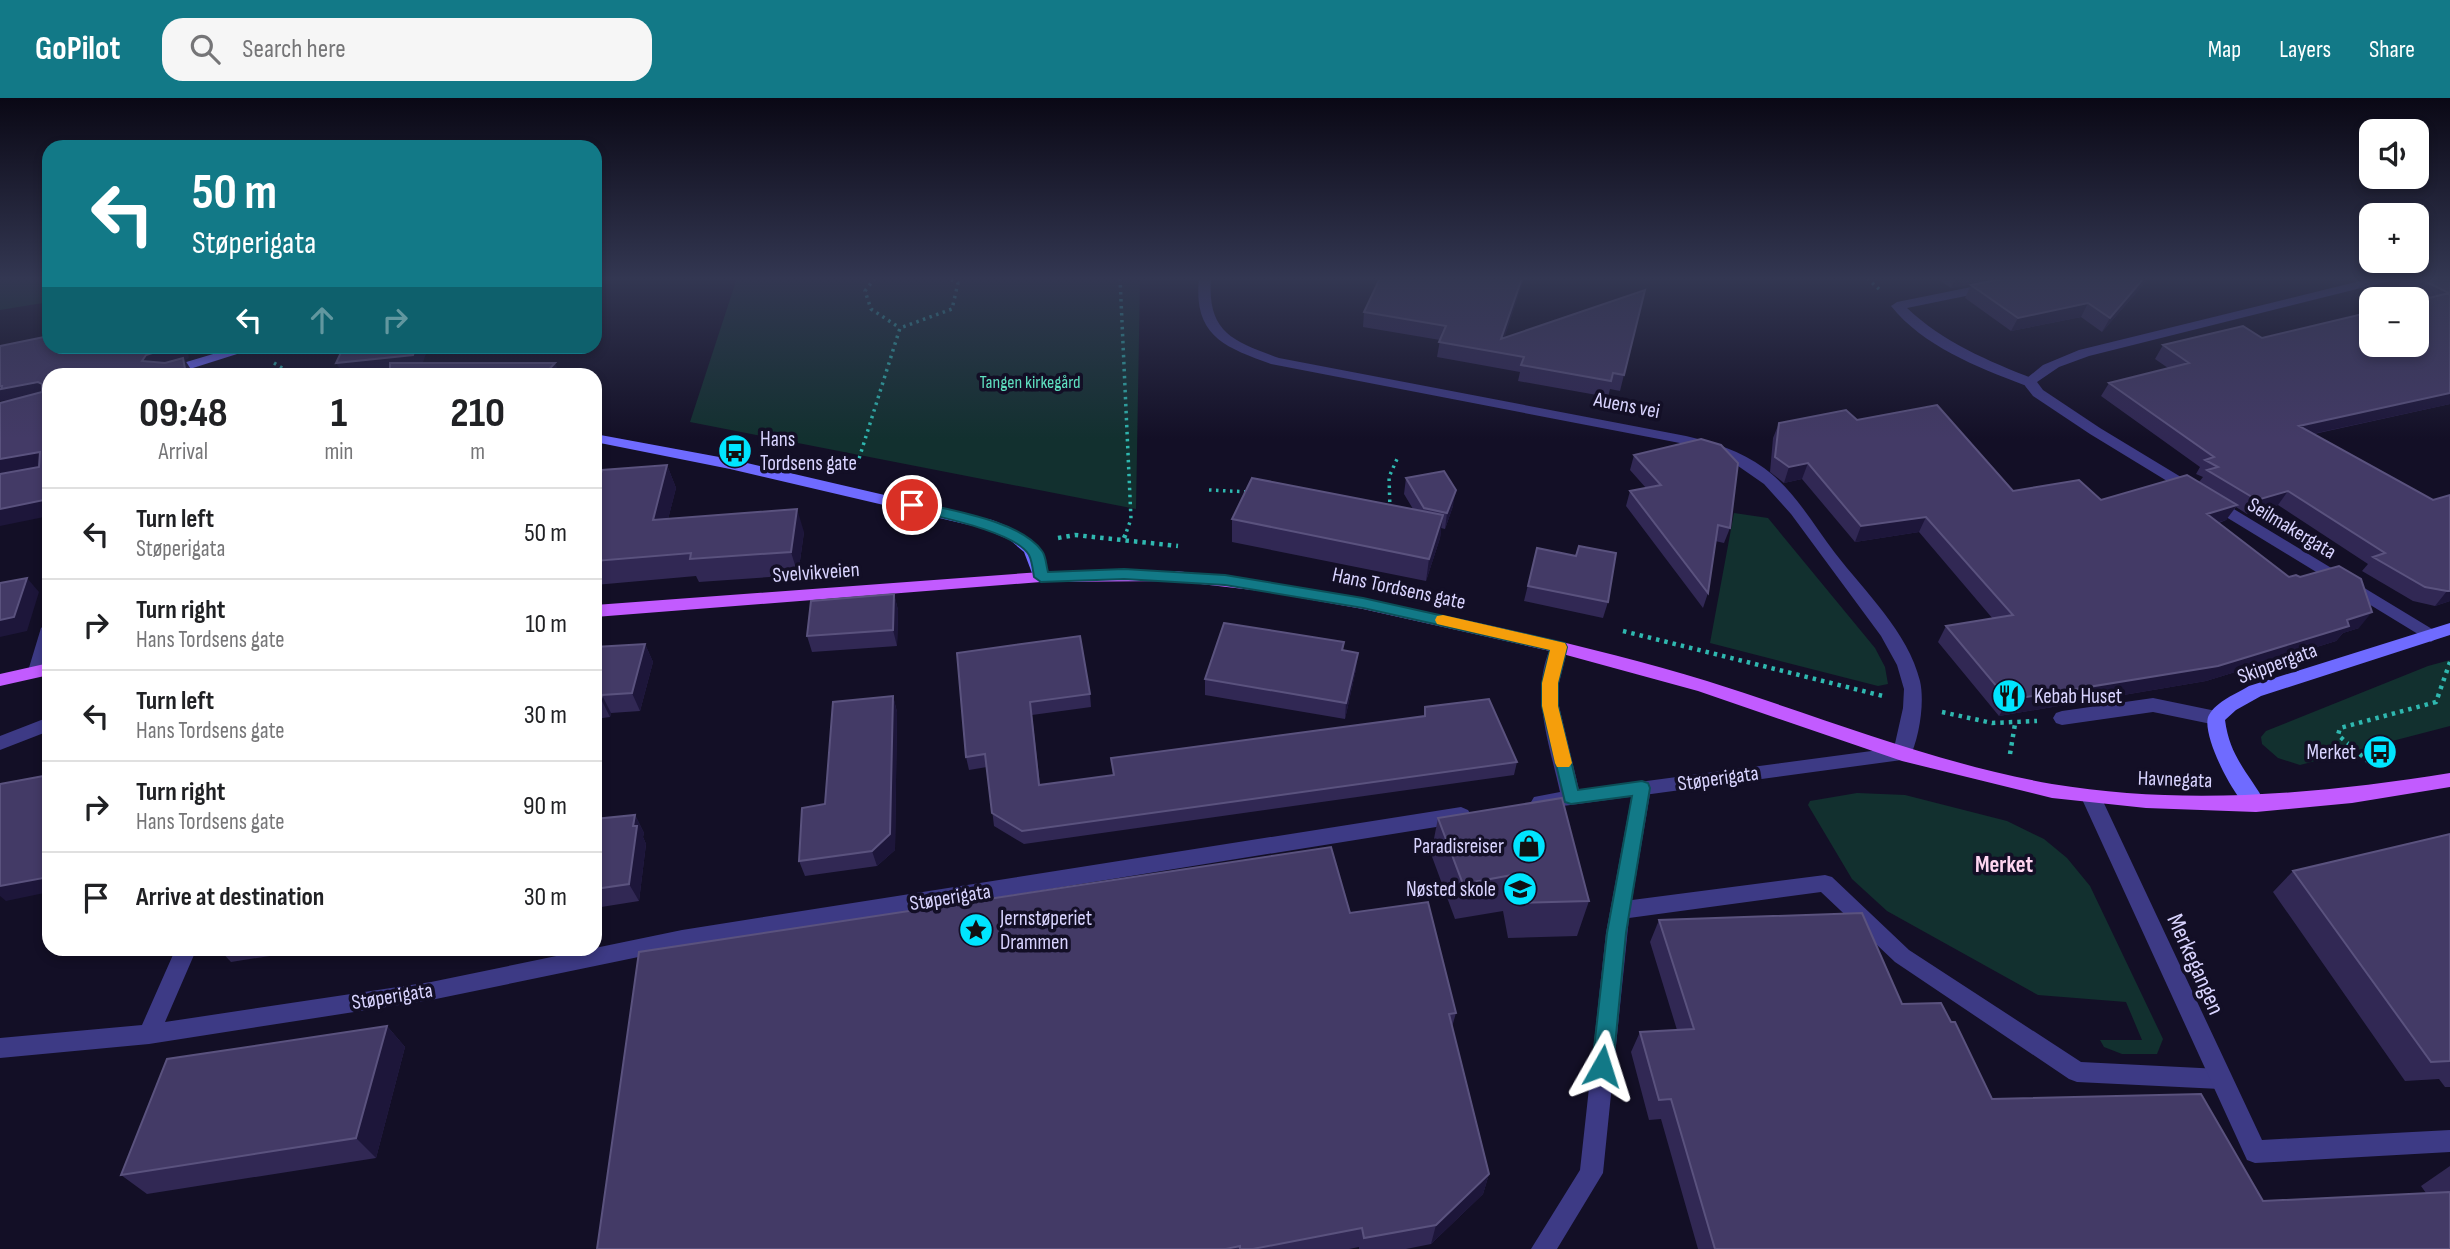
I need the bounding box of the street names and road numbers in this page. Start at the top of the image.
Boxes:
street label: Auens vei [1591,387,1662,424]
street label: Seilmakergata [2243,492,2341,565]
street label: Svelvikveien [772,557,860,588]
street label: Hans Tordsens gate [1330,562,1468,615]
street label: Skippergata [2234,638,2320,689]
street label: Støperigata [1676,760,1760,797]
street label: Havnegata [2137,766,2213,793]
street label: Støperigata [908,879,992,916]
street label: Merkegangen [2160,909,2231,1019]
street label: Støperigata [350,978,434,1015]

